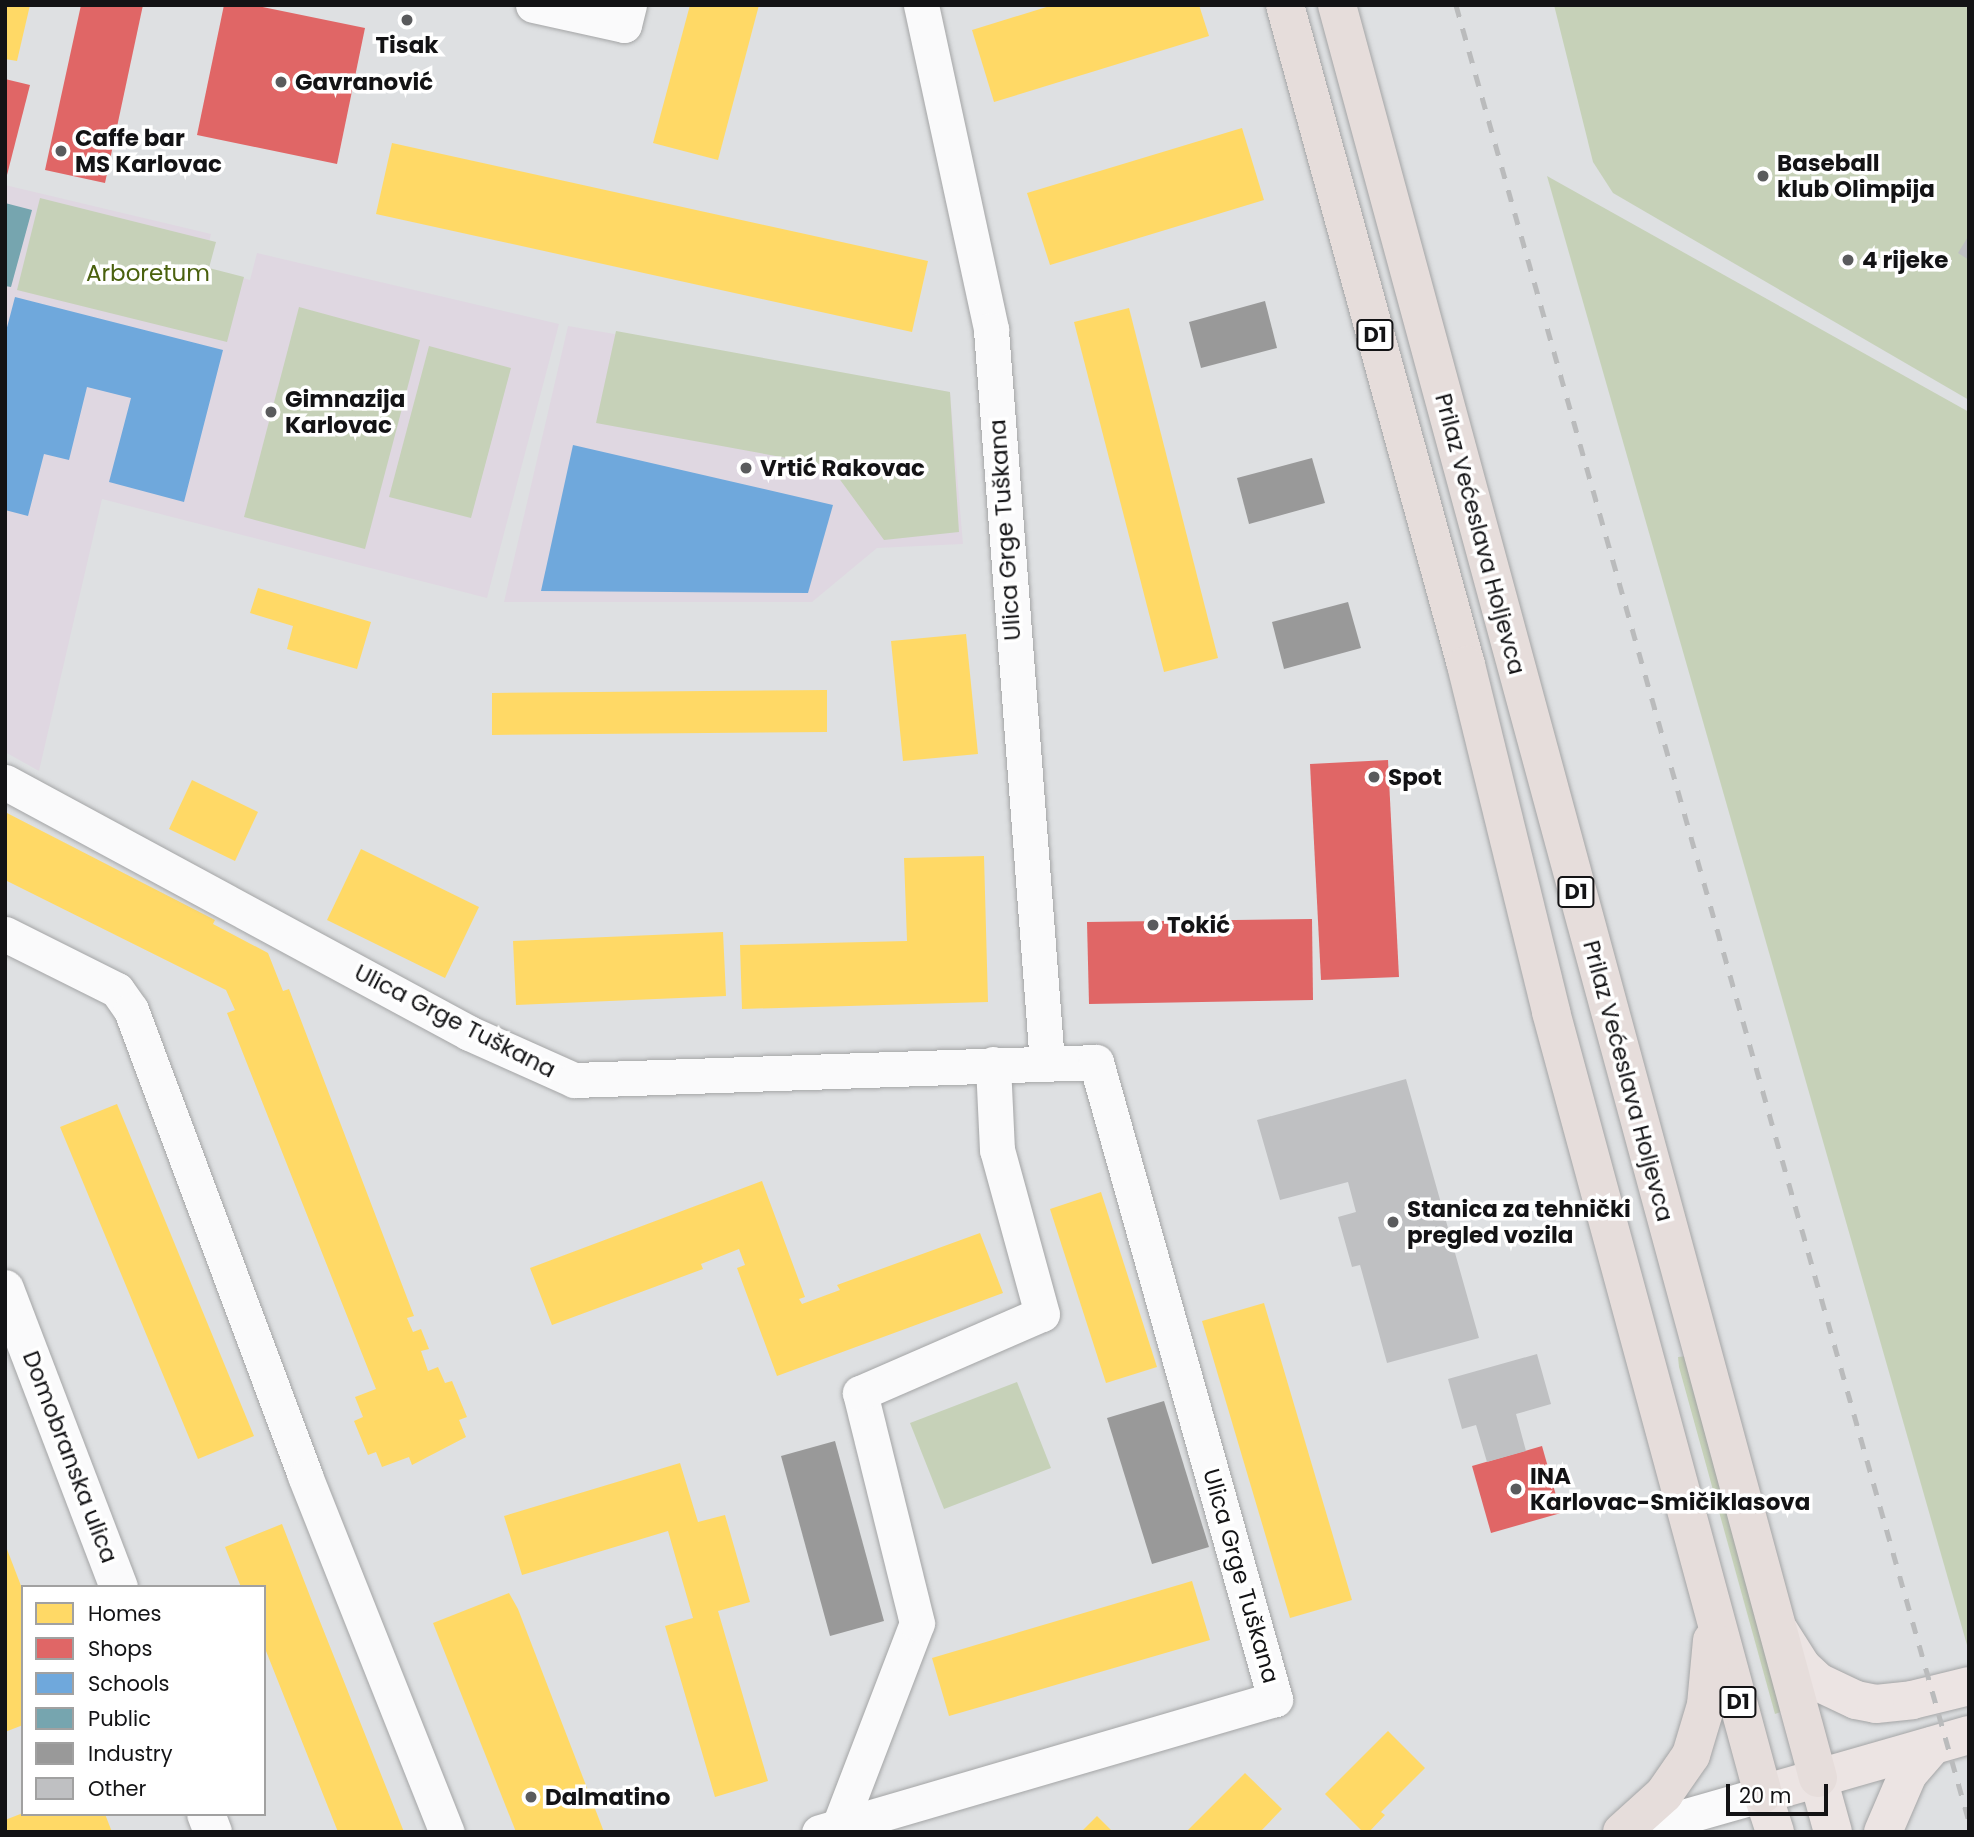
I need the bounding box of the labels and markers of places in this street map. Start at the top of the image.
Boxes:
marker: Tisak [399,12,415,28]
place label: Tisak [375,31,439,59]
place label: Gavranović [295,68,433,96]
marker: Gavranović [273,74,289,90]
place label: Caffe bar MS Karlovac [75,124,222,178]
marker: Caffe bar MS Karlovac [53,143,69,159]
place label: Baseball klub Olimpija [1777,149,1935,203]
marker: Baseball klub Olimpija [1755,168,1771,184]
place label: 4 rijeke [1862,246,1948,274]
marker: 4 rijeke [1840,252,1856,268]
place label: Gimnazija Karlovac [285,385,405,439]
marker: Gimnazija Karlovac [263,404,279,420]
place label: Vrtić Rakovac [760,454,925,482]
marker: Vrtić Rakovac [738,460,754,476]
place label: Spot [1388,763,1442,791]
marker: Spot [1366,769,1382,785]
place label: Tokić [1167,911,1230,939]
marker: Tokić [1145,917,1161,933]
place label: Stanica za tehnički pregled vozila [1407,1195,1631,1249]
marker: Stanica za tehnički pregled vozila [1385,1214,1401,1230]
place label: INA Karlovac-Smičiklasova [1530,1462,1810,1516]
marker: INA Karlovac-Smičiklasova [1508,1481,1524,1497]
place label: Dalmatino [545,1783,670,1811]
marker: Dalmatino [523,1789,539,1805]

